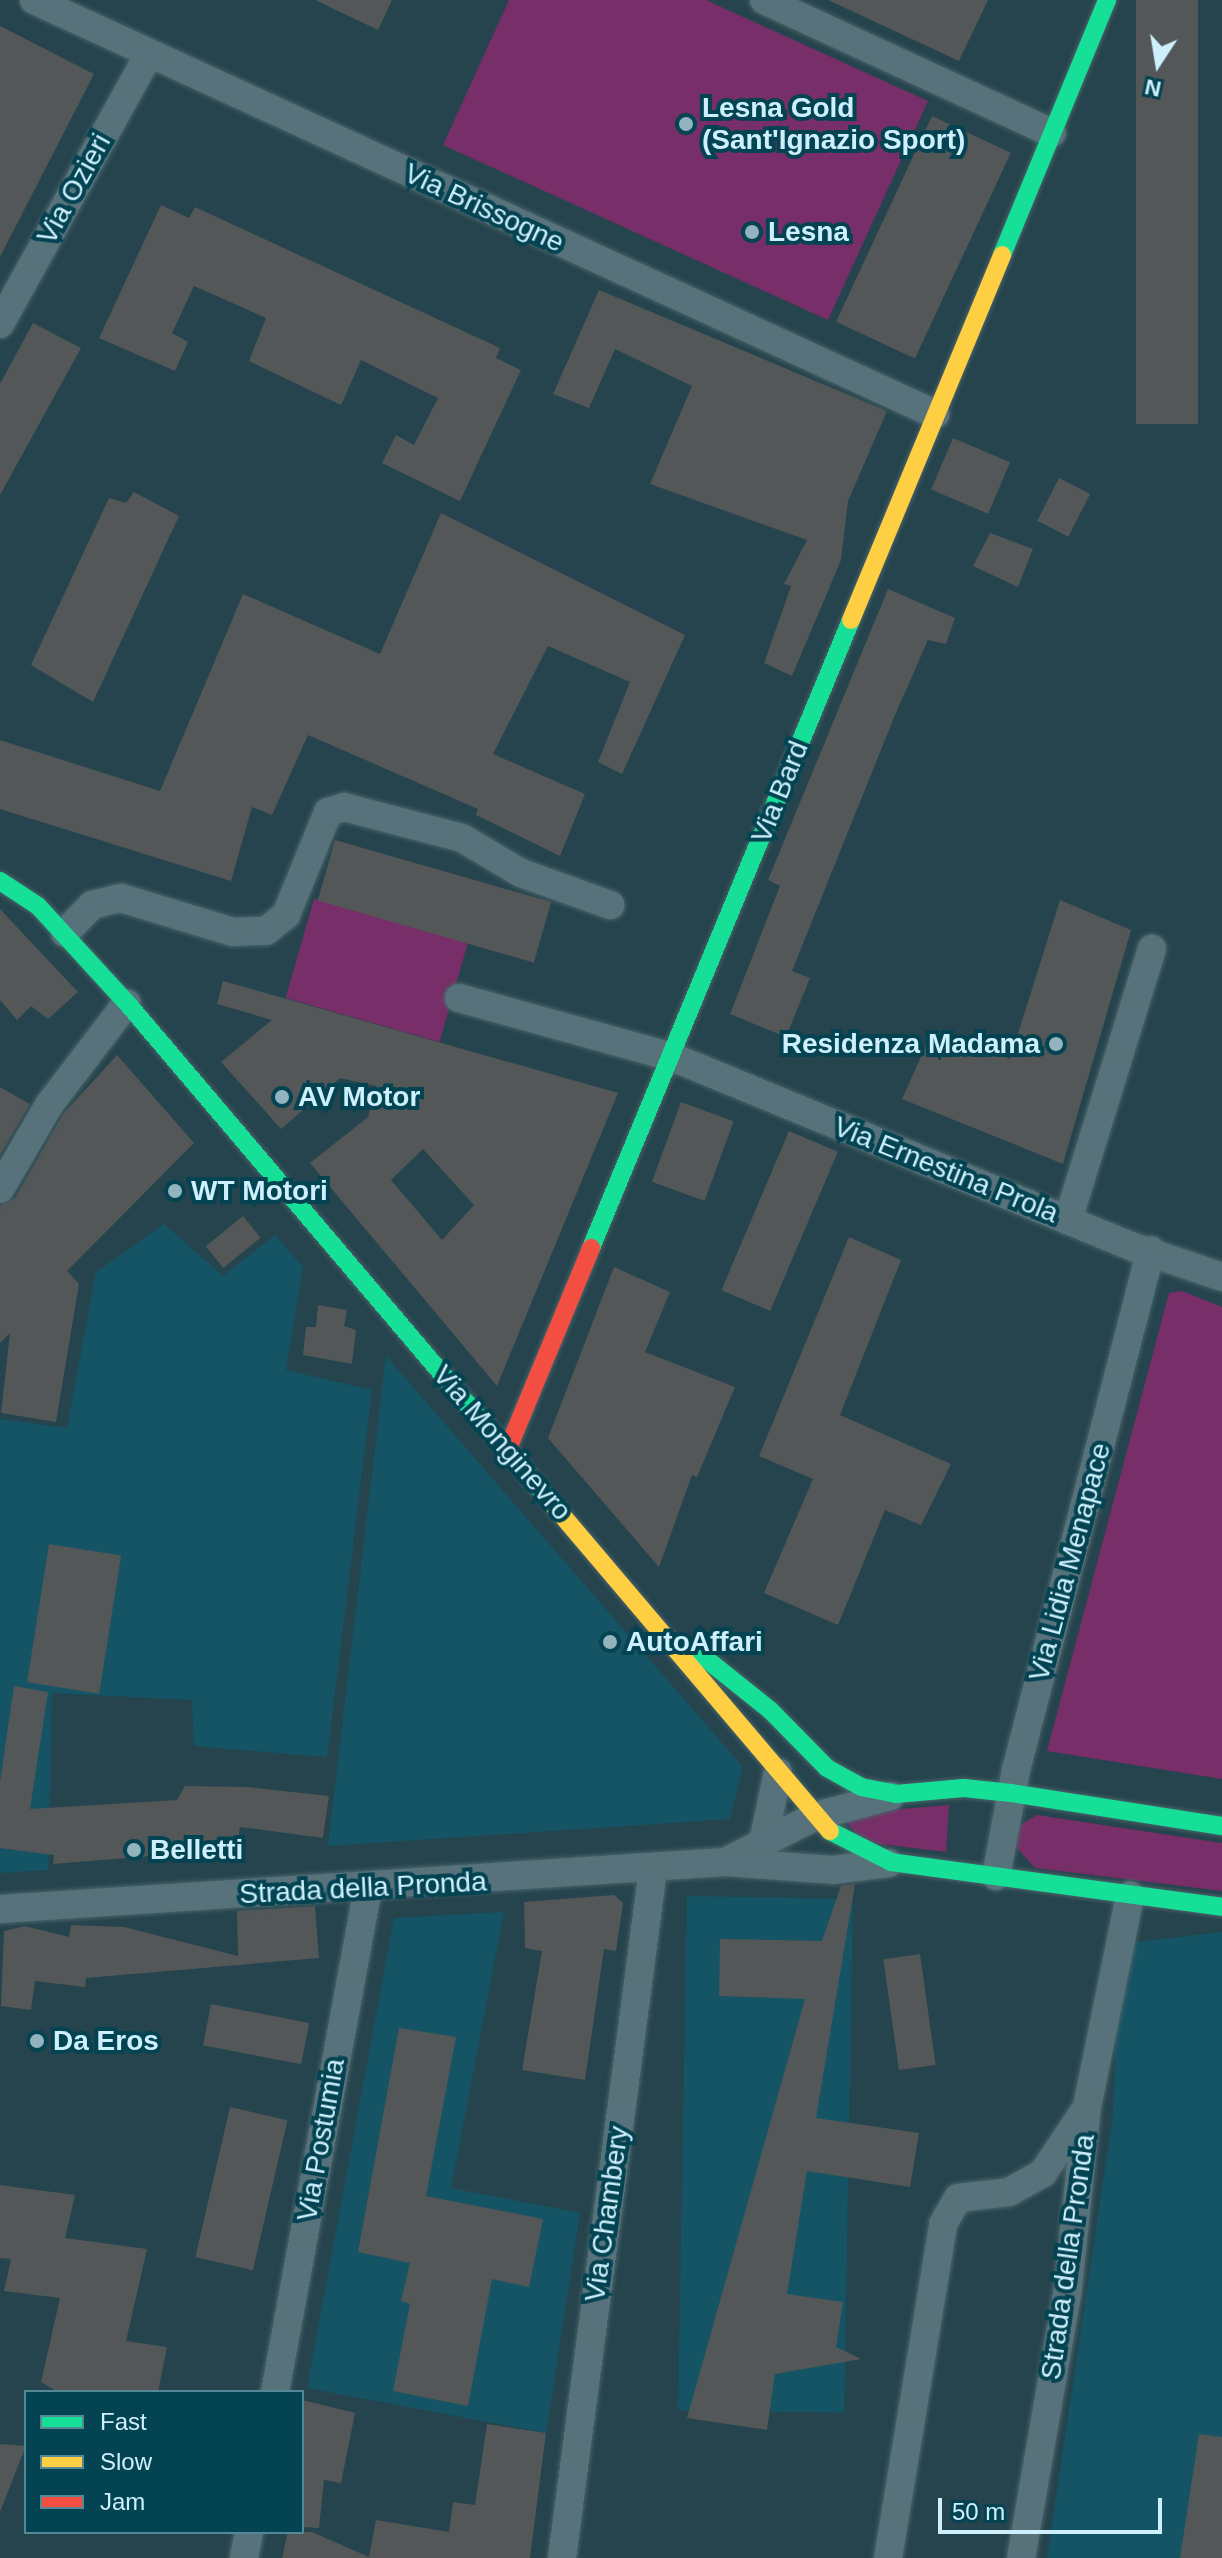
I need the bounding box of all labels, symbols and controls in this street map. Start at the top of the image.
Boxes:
north arrow [1118,24,1198,104]
text: N [1143,74,1163,102]
place label: Lesna Gold (Sant'Ignazio Sport) [702,91,965,157]
marker: Lesna Gold (Sant'Ignazio Sport) [677,115,695,133]
street label: Via Ozieri [30,128,118,250]
street label: Via Brissogne [399,156,569,260]
place label: Lesna [768,215,849,249]
marker: Lesna [743,223,761,241]
street label: Via Bard [744,736,816,848]
place label: Residenza Madama [782,1027,1040,1061]
marker: Residenza Madama [1047,1035,1065,1053]
place label: AV Motor [298,1080,420,1114]
marker: AV Motor [273,1088,291,1106]
street label: Via Ernestina Prola [829,1110,1063,1230]
place label: WT Motori [191,1174,328,1208]
marker: WT Motori [166,1182,184,1200]
street label: Via Monginevro [426,1359,578,1527]
street label: Via Lidia Menapace [1022,1439,1118,1685]
place label: AutoAffari [626,1625,763,1659]
marker: AutoAffari [601,1633,619,1651]
place label: Belletti [150,1833,243,1867]
marker: Belletti [125,1841,143,1859]
street label: Strada della Pronda [239,1865,487,1911]
place label: Da Eros [53,2024,159,2058]
marker: Da Eros [28,2032,46,2050]
street label: Via Postumia [290,2056,352,2224]
street label: Via Chambery [578,2124,636,2304]
street label: Strada della Pronda [1034,2132,1102,2382]
legend [24,2390,304,2534]
text: Fast [100,2408,147,2435]
text: Slow [100,2448,152,2475]
scale bar [942,2482,1166,2532]
text: Jam [100,2488,145,2515]
text: 50 m [952,2498,1005,2525]

